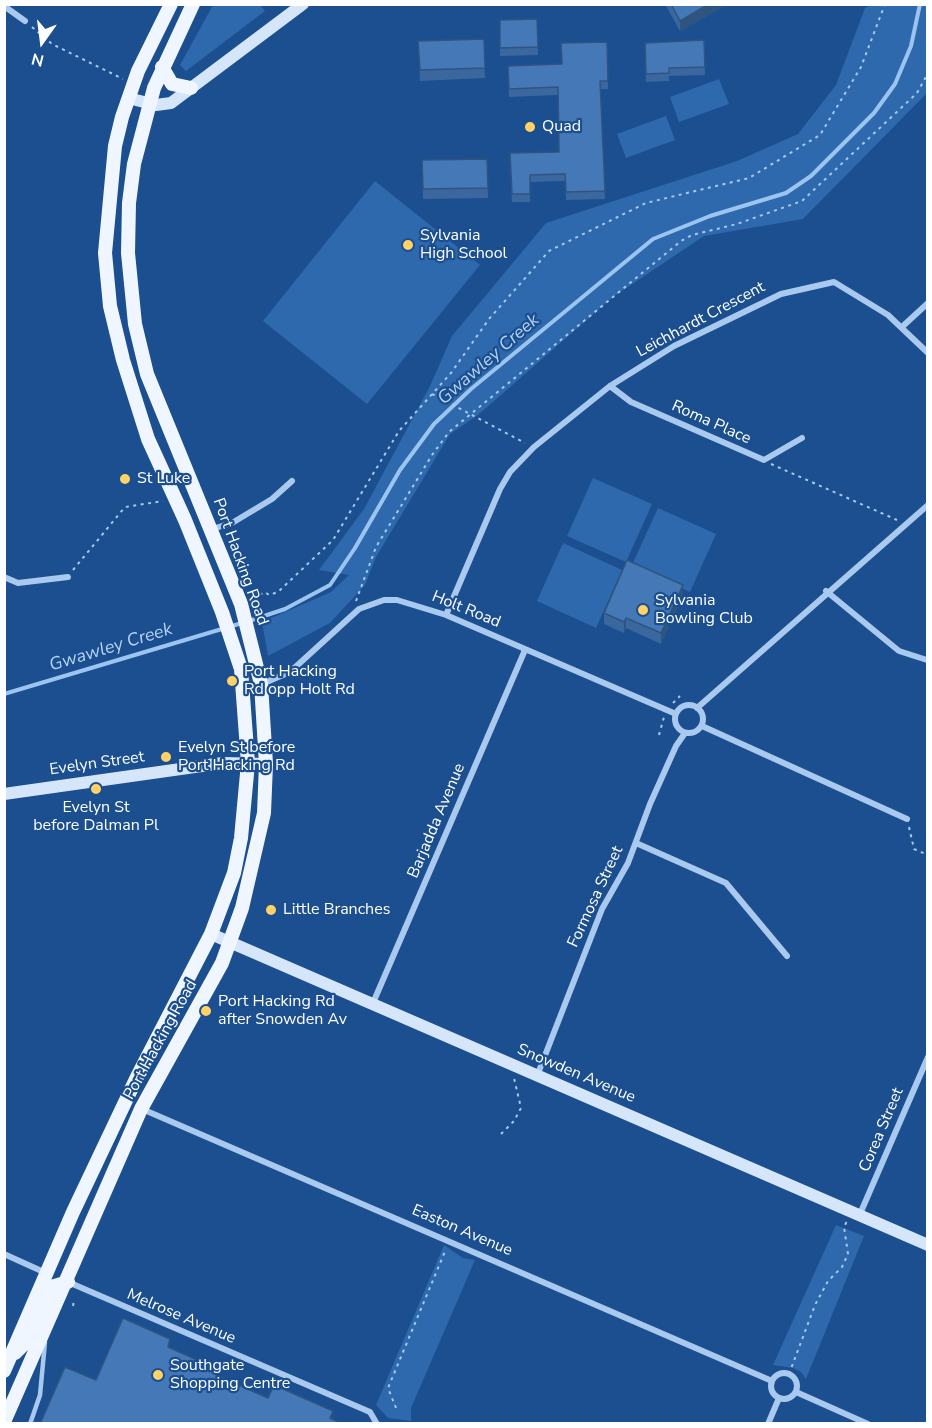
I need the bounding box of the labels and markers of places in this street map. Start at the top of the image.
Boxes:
place label: Quad [542,117,581,137]
marker: Quad [523,120,537,134]
place label: Sylvania High School [420,226,507,264]
marker: Sylvania High School [401,238,415,252]
place label: St Luke [137,469,190,489]
marker: St Luke [118,472,132,486]
place label: Sylvania Bowling Club [655,591,753,629]
marker: Sylvania Bowling Club [636,603,650,617]
place label: Port Hacking Rd opp Holt Rd [244,662,355,700]
marker: Port Hacking Rd opp Holt Rd [225,674,239,688]
place label: Evelyn St before Port Hacking Rd [178,738,295,776]
marker: Evelyn St before Port Hacking Rd [159,750,173,764]
marker: Evelyn St before Dalman Pl [89,782,103,796]
place label: Evelyn St before Dalman Pl [33,798,159,836]
place label: Little Branches [283,900,390,920]
marker: Little Branches [264,903,278,917]
place label: Port Hacking Rd after Snowden Av [218,992,347,1030]
marker: Port Hacking Rd after Snowden Av [199,1004,213,1018]
place label: Southgate Shopping Centre [170,1356,290,1394]
marker: Southgate Shopping Centre [151,1368,165,1382]

